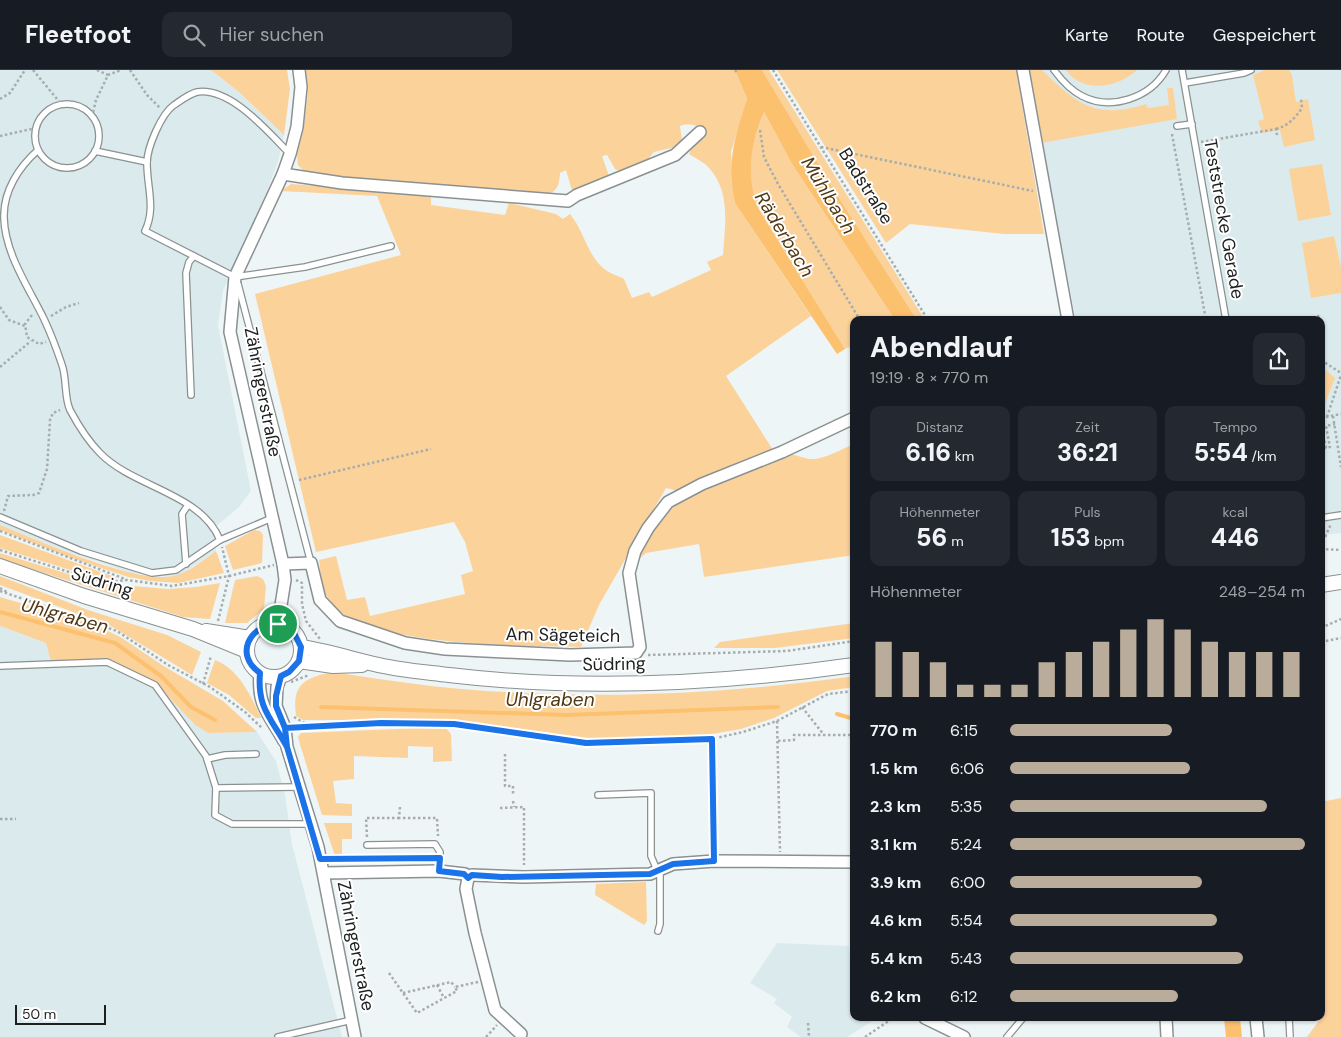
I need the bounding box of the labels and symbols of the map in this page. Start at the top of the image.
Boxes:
street label: Teststrecke Gerade [1198,137,1250,301]
street label: Badstraße [833,143,899,229]
water label: Mühlbach [796,152,862,239]
water label: Räderbach [749,187,820,282]
street label: Zähringerstraße [239,325,287,459]
street label: Südring [68,561,136,603]
water label: Uhlgraben [19,592,111,639]
pin [257,603,299,645]
street label: Am Sägeteich [505,622,621,648]
street label: Südring [582,651,646,677]
water label: Uhlgraben [505,687,595,712]
street label: Zähringerstraße [332,879,380,1013]
scale bar [15,1002,106,1025]

